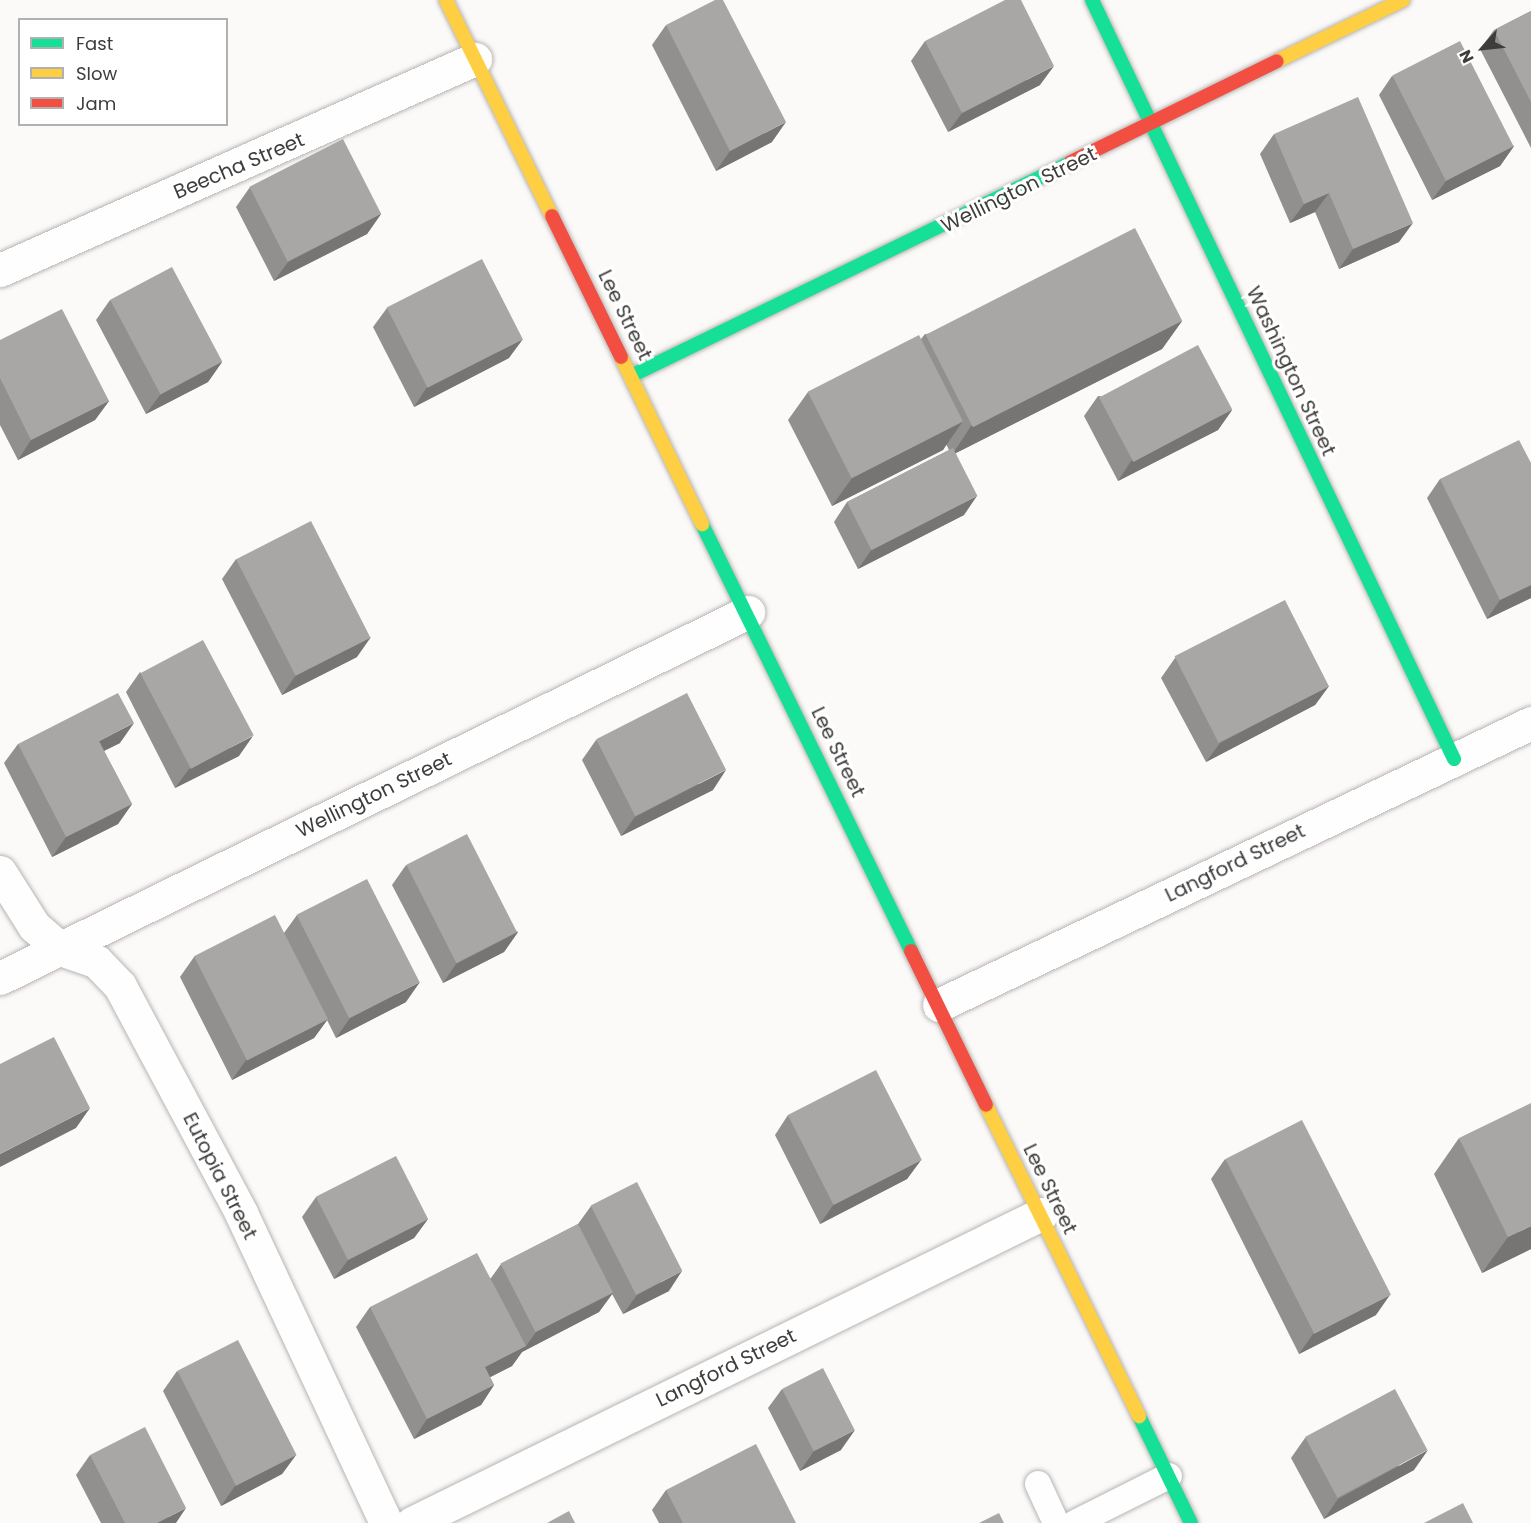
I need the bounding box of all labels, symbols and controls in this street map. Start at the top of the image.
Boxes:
legend [18,18,228,126]
north arrow [1453,18,1513,78]
text: Fast [76,31,113,56]
text: N [1454,46,1480,67]
text: Slow [76,61,117,86]
text: Jam [76,91,116,116]
street label: Beecha Street [170,128,308,204]
street label: Wellington Street [937,142,1101,238]
street label: Lee Street [593,266,657,364]
street label: Washington Street [1241,282,1341,460]
street label: Lee Street [806,703,870,801]
street label: Wellington Street [292,747,456,843]
street label: Langford Street [1161,819,1309,907]
street label: Eutopia Street [178,1109,262,1243]
street label: Lee Street [1018,1140,1082,1238]
street label: Langford Street [652,1324,800,1412]

